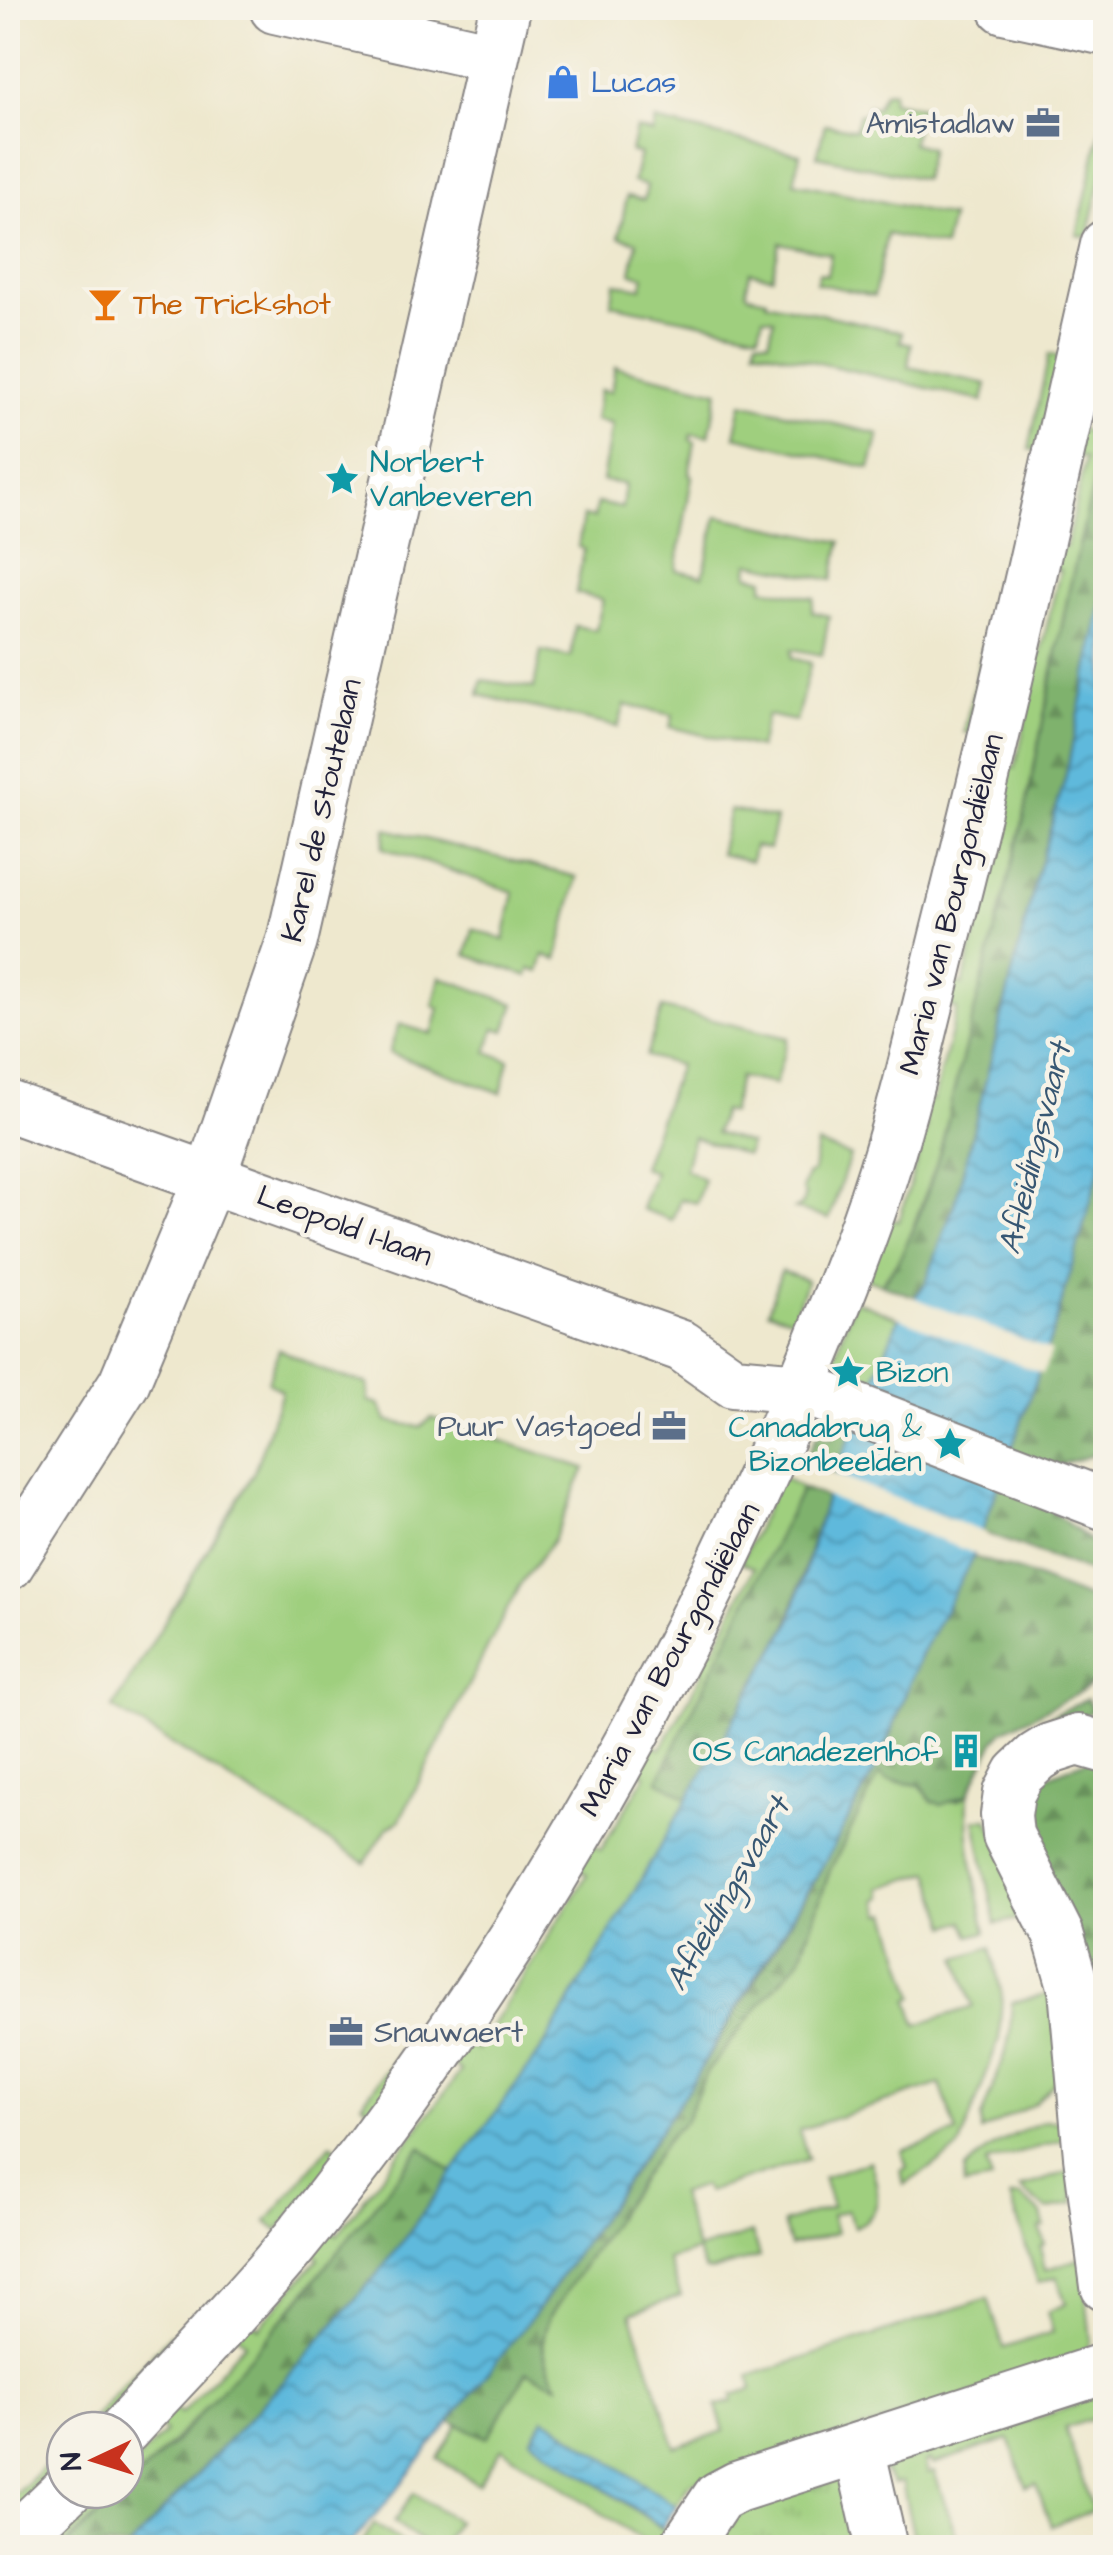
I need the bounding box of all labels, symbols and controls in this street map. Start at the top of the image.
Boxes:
place label: Lucas [591,62,676,104]
shop icon: Lucas [544,63,582,101]
place label: Amistadlaw [866,103,1015,145]
office icon: Amistadlaw [1024,104,1062,142]
place label: The Trickshot [133,284,331,326]
bar icon: The Trickshot [86,285,124,323]
place label: Norbert Vanbeveren [370,442,532,518]
place icon: Norbert Vanbeveren [323,460,361,498]
street label: Karel de Stoutelaan [271,675,373,946]
street label: Maria van Bourgondiëlaan [889,729,1016,1079]
water label: Afleidingsvaart [987,1035,1085,1259]
street label: Leopold I-laan [251,1175,438,1277]
place label: Bizon [876,1352,949,1394]
place icon: Bizon [829,1353,867,1391]
place label: Puur Vastgoed [438,1406,641,1449]
office icon: Puur Vastgoed [650,1407,688,1445]
place label: Canadabrug & Bizonbeelden [728,1407,923,1483]
place icon: Canadabrug & Bizonbeelden [931,1425,969,1463]
street label: Maria van Bourgondiëlaan [569,1495,771,1824]
place label: OS Canadezenhof [693,1731,938,1773]
building icon: OS Canadezenhof [947,1732,985,1770]
water label: Afleidingsvaart [655,1786,804,1999]
place label: Snauwaert [374,2012,523,2054]
office icon: Snauwaert [327,2013,365,2051]
north arrow [45,2410,145,2510]
text: N [51,2451,92,2472]

